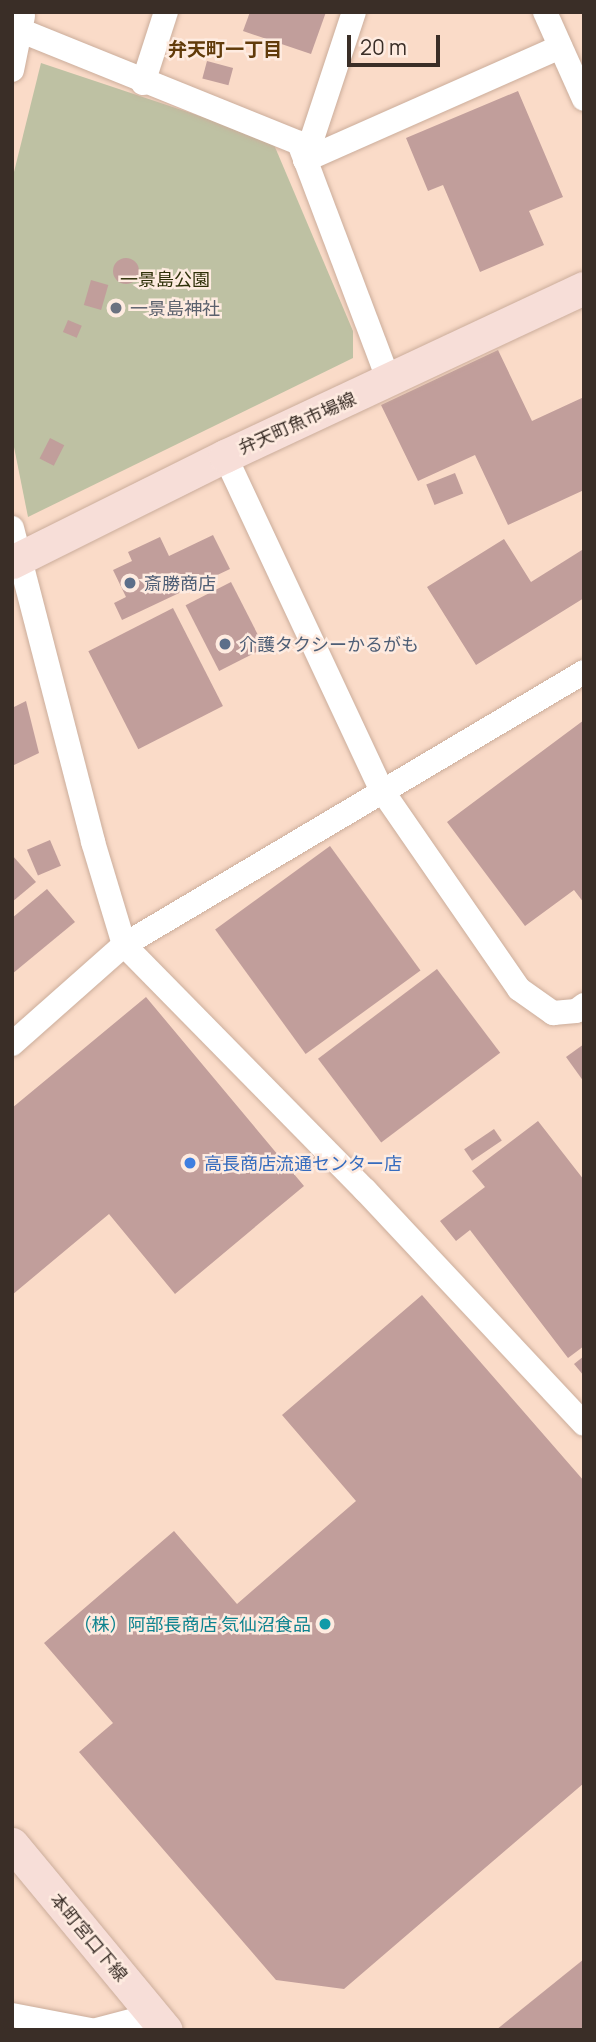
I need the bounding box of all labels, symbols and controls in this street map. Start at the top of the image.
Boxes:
scale bar [351,21,444,65]
text: 20 m [360,33,407,61]
district label: 弁天町一丁目 [168,39,282,61]
park label: 一景島公園 [120,268,210,290]
place label: 一景島神社 [130,297,220,319]
marker: 一景島神社 [108,300,124,316]
street label: 弁天町魚市場線 [235,388,359,458]
place label: 斎勝商店 [144,572,216,594]
marker: 斎勝商店 [122,575,138,591]
place label: 介護タクシーかるがも [239,633,419,655]
marker: 介護タクシーかるがも [217,636,233,652]
place label: 高長商店流通センター店 [204,1152,402,1174]
marker: 高長商店流通センター店 [182,1155,198,1171]
place label: （株）阿部長商店 気仙沼食品 [73,1613,311,1635]
marker: （株）阿部長商店 気仙沼食品 [317,1616,333,1632]
street label: 本町宮口下線 [46,1889,132,1985]

